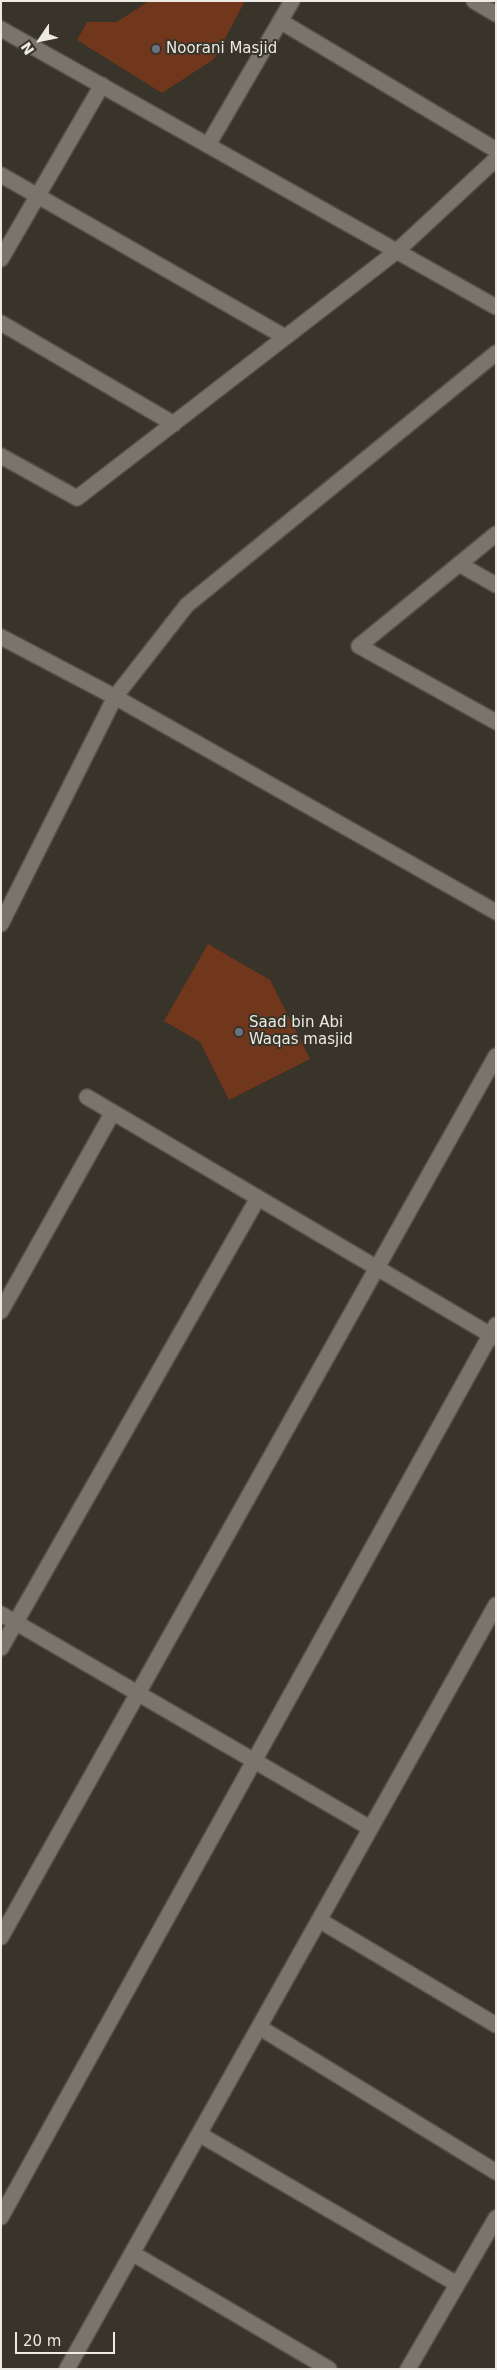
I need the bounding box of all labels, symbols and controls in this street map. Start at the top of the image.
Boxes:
north arrow [15,15,65,65]
text: N [18,39,37,58]
place label: Noorani Masjid [166,40,277,58]
marker: Noorani Masjid [150,43,162,55]
place label: Saad bin Abi Waqas masjid [249,1014,353,1049]
marker: Saad bin Abi Waqas masjid [233,1026,245,1038]
scale bar [18,2322,118,2354]
text: 20 m [23,2332,61,2350]

